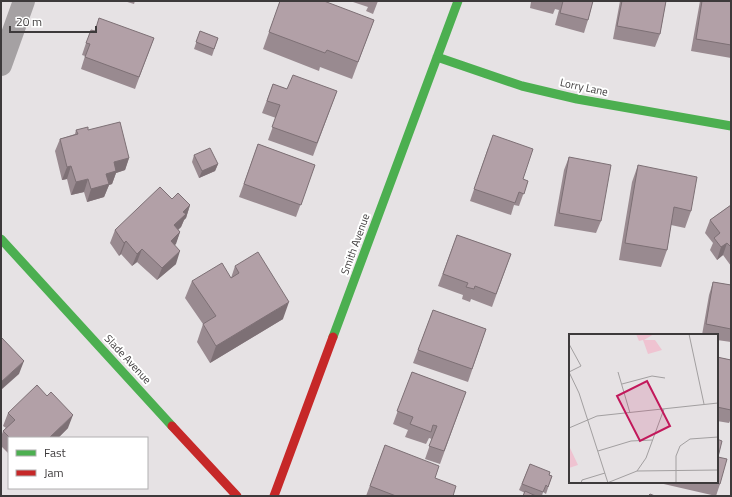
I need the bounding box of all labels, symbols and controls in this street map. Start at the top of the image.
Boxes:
scale bar [10,8,96,34]
text: 20 m [16,12,42,31]
street label: Lorry Lane [559,74,610,100]
street label: Smith Avenue [337,211,374,277]
street label: Slade Avenue [101,331,155,388]
inset map [569,334,718,483]
legend [8,437,148,489]
text: Fast [44,443,67,462]
text: Jam [44,463,64,482]

